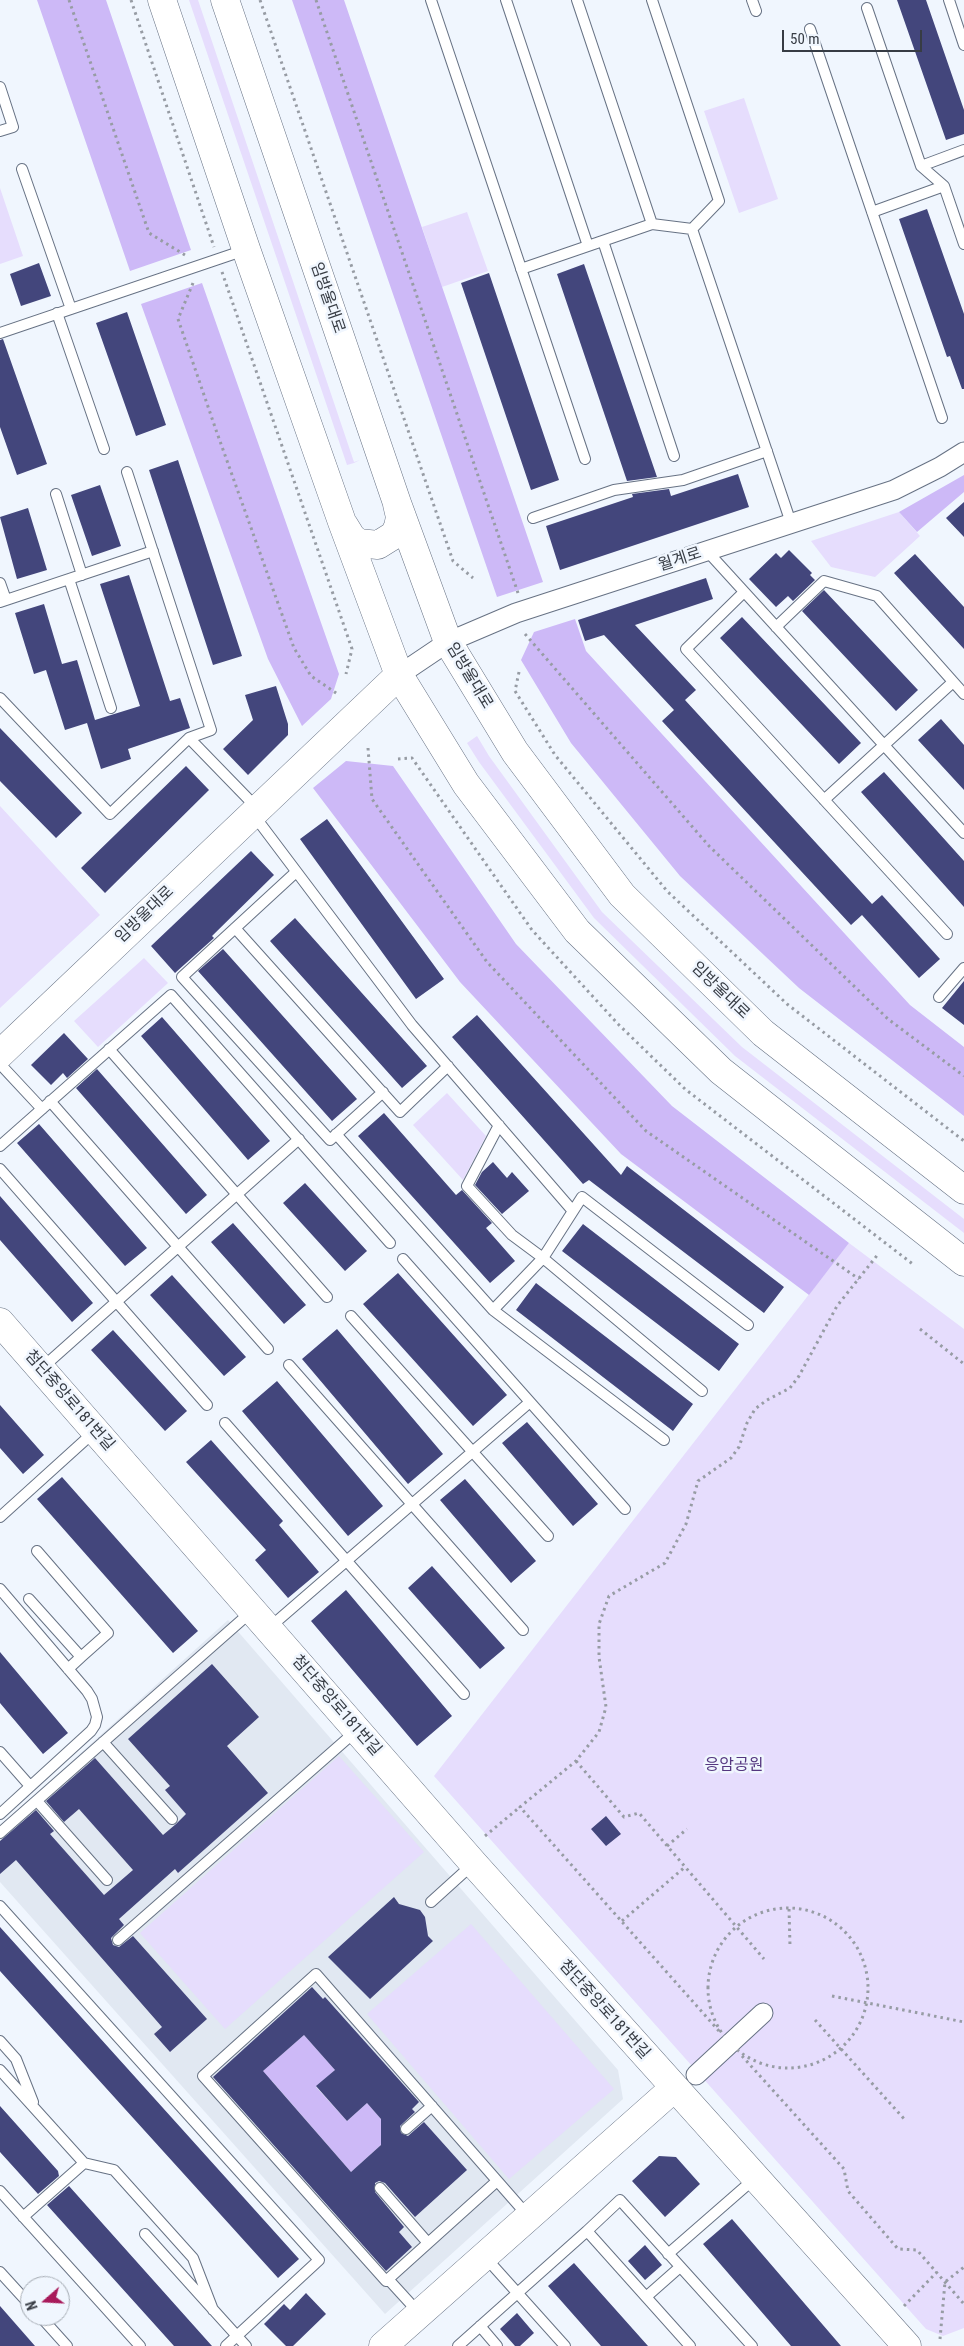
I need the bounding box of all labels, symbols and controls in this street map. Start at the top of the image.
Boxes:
scale bar [784,20,924,52]
text: 50 m [790,30,820,48]
street label: 임방울대로 [306,260,348,336]
street label: 월계로 [656,544,704,576]
street label: 임방울대로 [442,640,496,712]
street label: 임방울대로 [112,883,178,947]
street label: 임방울대로 [687,959,753,1023]
street label: 첨단중앙로181번길 [20,1347,118,1455]
street label: 첨단중앙로181번길 [287,1652,385,1760]
park label: 응암공원 [705,1756,763,1776]
street label: 첨단중앙로181번길 [554,1956,654,2064]
north arrow [20,2276,70,2326]
text: N [23,2299,41,2312]

